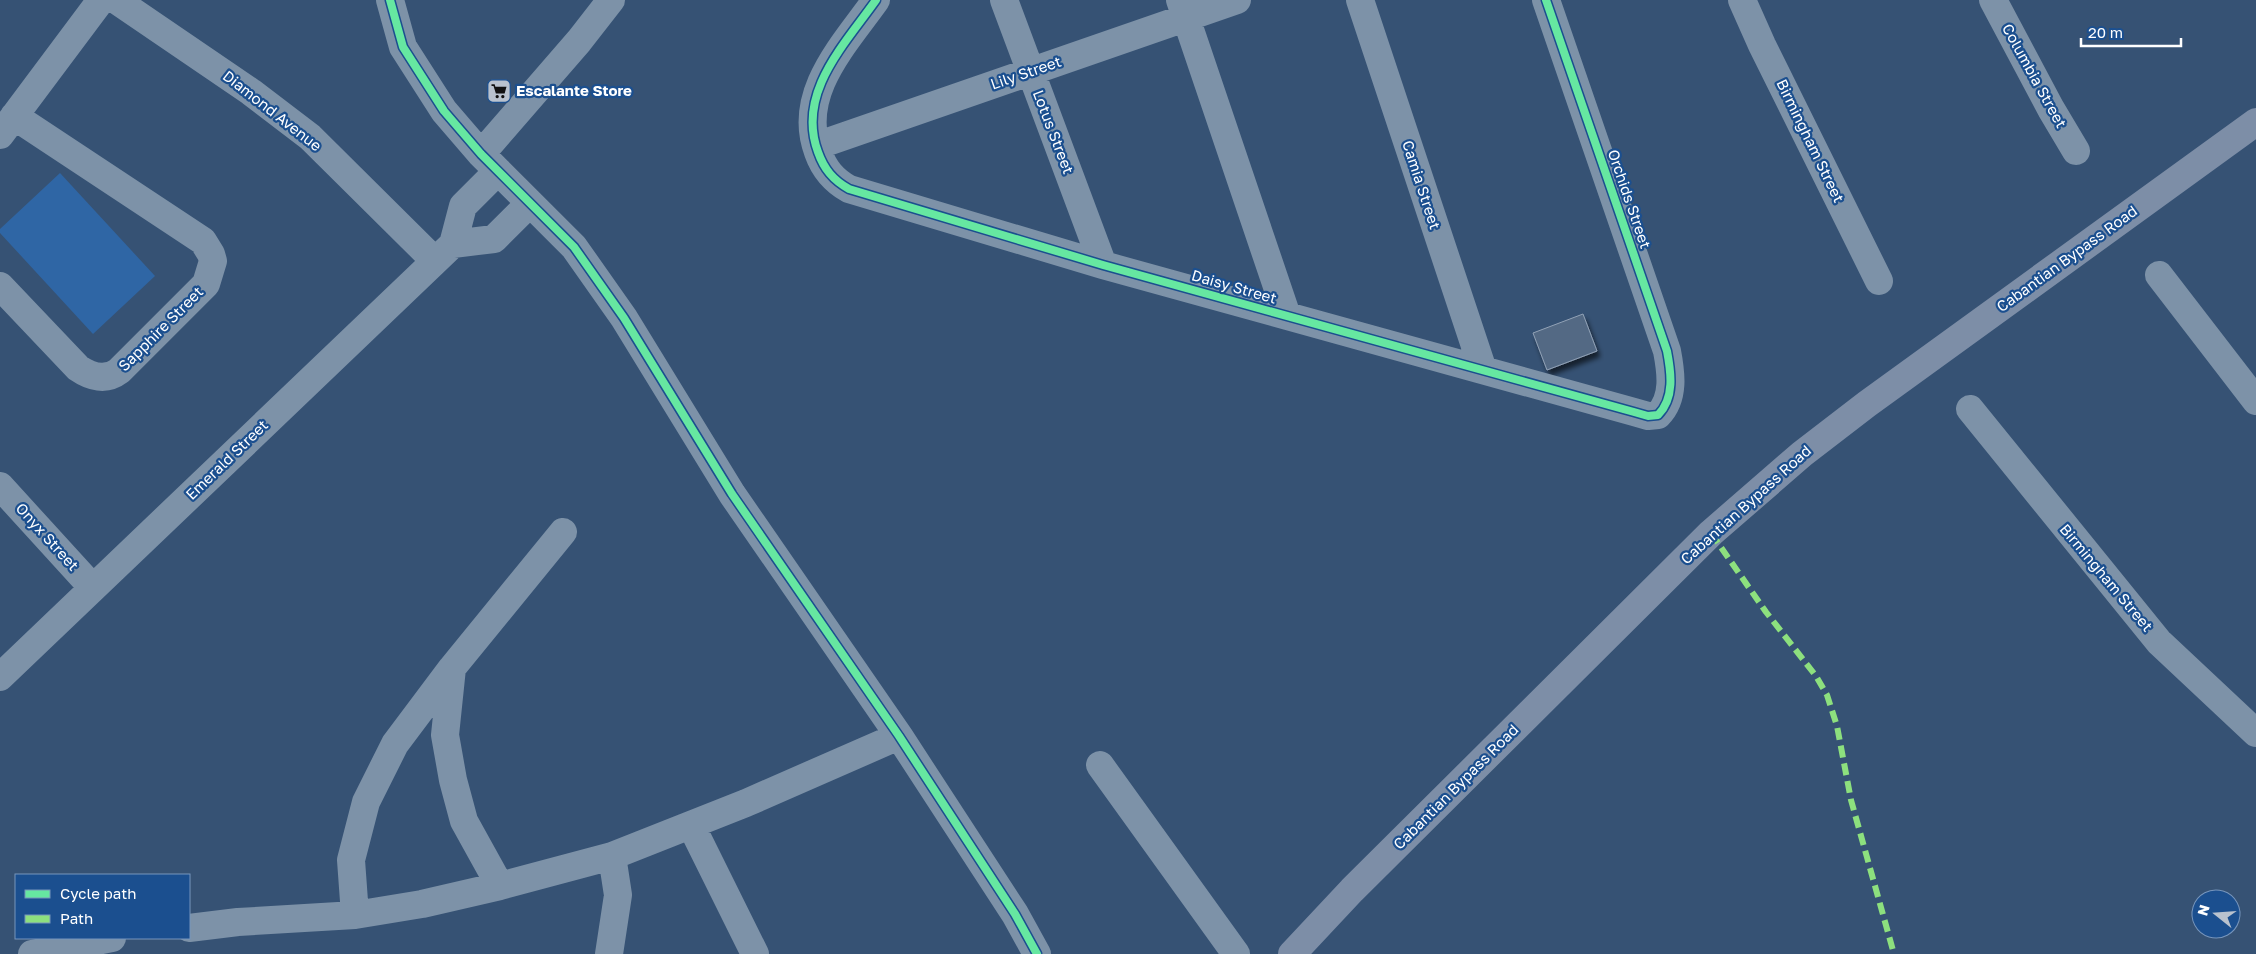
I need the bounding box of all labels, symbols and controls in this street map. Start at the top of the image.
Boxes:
scale bar [2081,15,2181,47]
street label: Columbia Street [1999,20,2071,131]
text: 20 m [2088,23,2123,41]
street label: Lily Street [988,52,1063,93]
street label: Diamond Avenue [220,66,326,155]
street label: Birmingham Street [1773,76,1849,205]
supermarket icon: Escalante Store [486,78,512,104]
place label: Escalante Store [516,81,632,99]
street label: Lotus Street [1030,87,1078,176]
street label: Camia Street [1399,138,1445,232]
street label: Orchids Street [1605,147,1655,251]
street label: Cabantian Bypass Road [1993,201,2140,315]
street label: Daisy Street [1190,265,1279,307]
street label: Sapphire Street [114,282,206,374]
street label: Emerald Street [181,416,271,503]
street label: Cabantian Bypass Road [1676,441,1814,568]
street label: Onyx Street [13,499,83,574]
street label: Birmingham Street [2057,520,2157,635]
street label: Cabantian Bypass Road [1389,720,1522,853]
legend [15,874,190,939]
text: Cycle path [60,884,136,902]
north arrow [2191,889,2241,939]
text: N [2193,902,2213,918]
text: Path [60,909,93,927]

